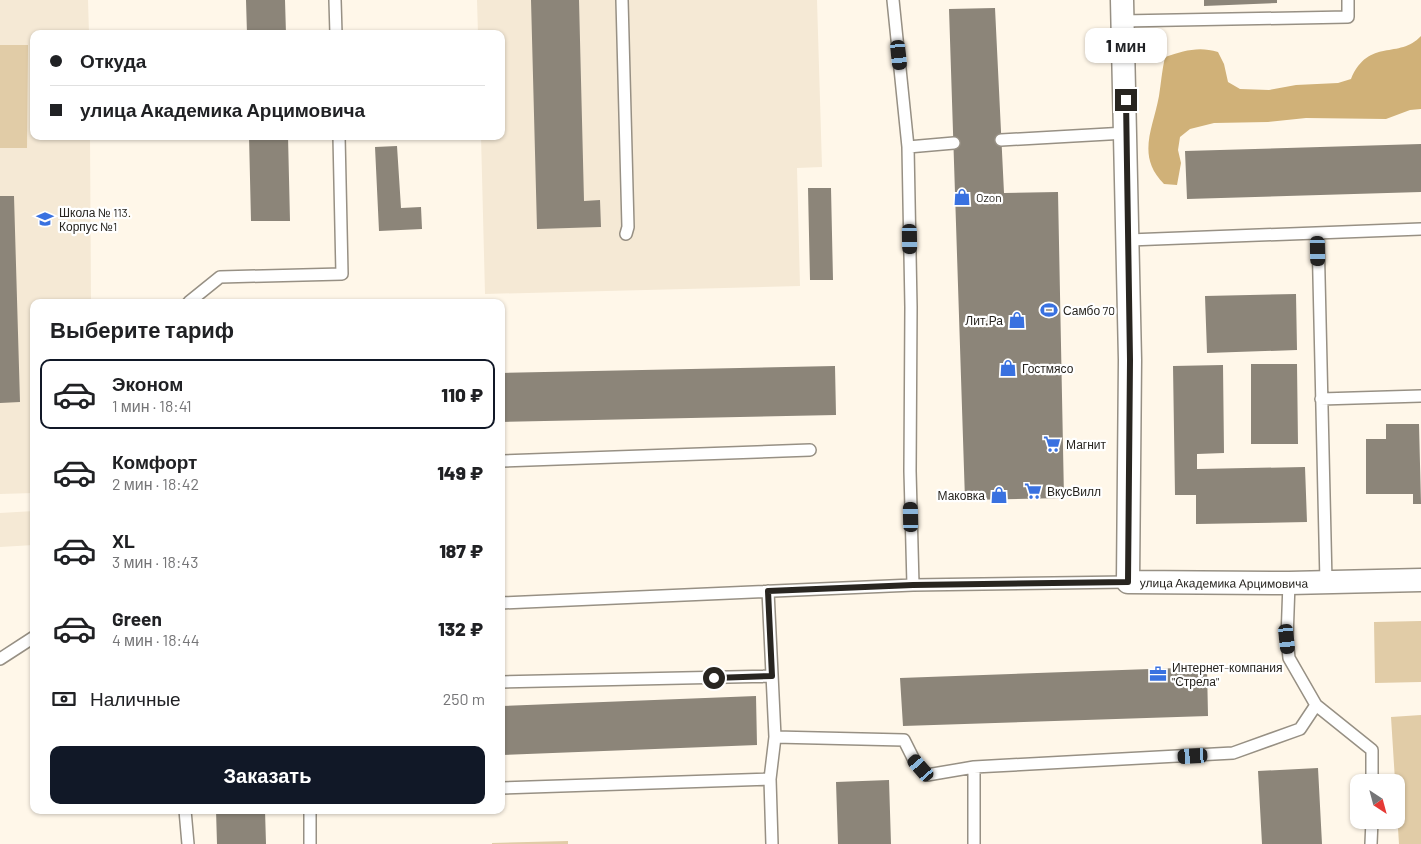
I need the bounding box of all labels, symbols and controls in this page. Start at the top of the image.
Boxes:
callout: 1 мин [1085,28,1167,62]
text: 1 мин [1106,36,1146,55]
car [889,39,908,71]
text: Откуда [80,49,146,72]
route end [1115,89,1137,111]
text: улица Академика Арцимовича [80,98,365,121]
shop icon: Ozon [952,187,972,207]
place label: Ozon [976,190,1002,204]
place label: Школа № 113. Корпус №1 [59,205,131,234]
school or university icon: Школа № 113. Корпус №1 [35,209,55,229]
car [902,224,917,254]
car [1310,236,1325,266]
sports icon: Самбо 70 [1039,300,1059,320]
place label: Самбо 70 [1063,303,1115,317]
shop icon: Лит.Ра [1007,310,1027,330]
place label: Лит.Ра [965,313,1003,327]
text: Выберите тариф [50,316,234,342]
shop icon: Гостмясо [998,358,1018,378]
place label: Гостмясо [1022,361,1074,375]
icon: car [52,372,97,417]
text: Эконом [112,372,183,395]
text: 110 ₽ [441,383,483,406]
text: 1 мин · 18:41 [112,396,192,415]
supermarket icon: Магнит [1042,434,1062,454]
place label: Магнит [1066,437,1107,451]
icon: car [52,450,97,495]
text: Комфорт [112,450,197,473]
text: 149 ₽ [437,461,483,484]
text: 2 мин · 18:42 [112,474,199,493]
supermarket icon: ВкусВилл [1023,481,1043,501]
place label: ВкусВилл [1047,484,1101,499]
shop icon: Маковка [989,485,1009,505]
place label: Маковка [938,488,985,502]
car [903,502,918,532]
icon: car [52,528,97,573]
text: XL [112,529,135,552]
text: 187 ₽ [439,539,483,562]
text: 3 мин · 18:43 [112,552,198,571]
street label: улица Академика Арцимовича [1140,575,1308,591]
icon: car [52,606,97,651]
text: Green [112,607,162,630]
text: 132 ₽ [438,617,483,640]
car [1277,623,1296,655]
text: 4 мин · 18:44 [112,630,200,649]
place label: Интернет-компания "Стрела" [1172,660,1282,689]
office icon: Интернет-компания "Стрела" [1148,664,1168,684]
route start [703,667,725,689]
icon: cash [50,685,78,713]
text: Наличные [90,687,181,710]
text: 250 m [443,689,485,708]
button: Заказать [50,746,485,804]
car [1177,748,1208,764]
car [905,752,936,784]
north arrow [1350,774,1405,829]
map controls [1350,774,1405,829]

